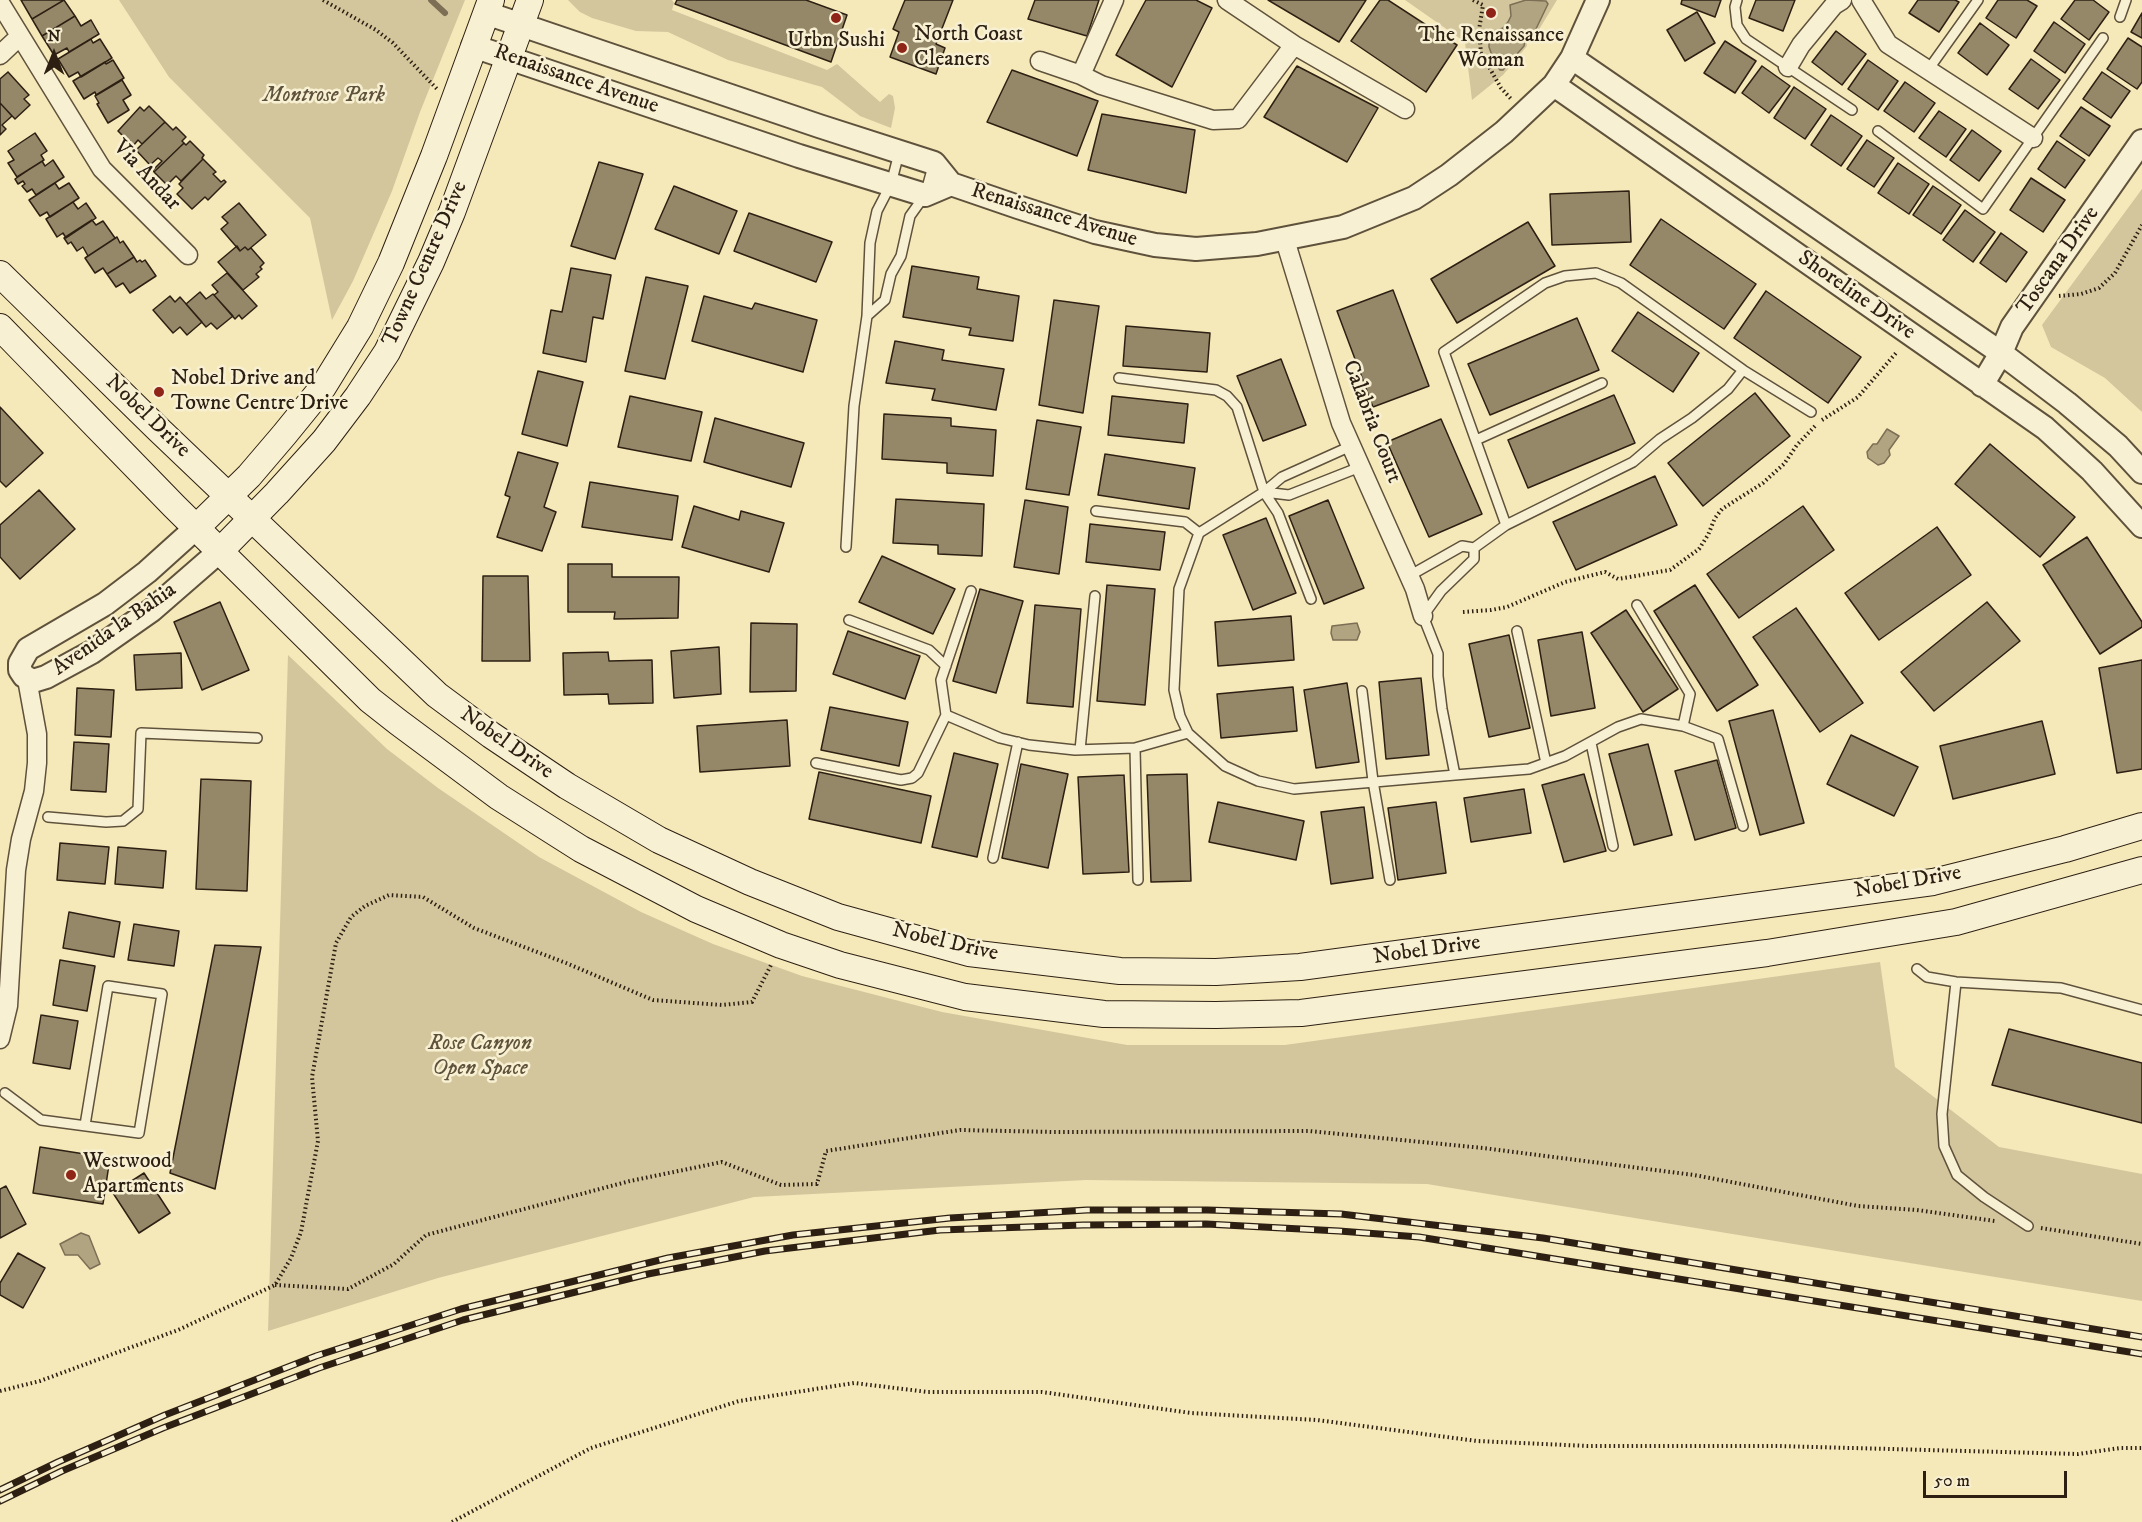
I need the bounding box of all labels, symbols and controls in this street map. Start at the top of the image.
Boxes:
marker: The Renaissance Woman [1484,6,1498,20]
marker: Urbn Sushi [829,11,843,25]
place label: North Coast Cleaners [914,22,1023,74]
place label: The Renaissance Woman [1418,23,1564,74]
north arrow [24,24,84,84]
text: N [47,26,61,46]
place label: Urbn Sushi [787,28,885,54]
street label: Renaissance Avenue [490,39,662,121]
marker: North Coast Cleaners [895,41,909,55]
park label: Montrose Park [263,83,385,109]
street label: Via Andar [107,135,185,217]
street label: Towne Centre Drive [378,178,474,350]
street label: Renaissance Avenue [968,178,1140,254]
street label: Toscana Drive [2012,202,2106,320]
street label: Shoreline Drive [1792,246,1920,346]
street label: Calabria Court [1336,357,1406,487]
place label: Nobel Drive and Towne Centre Drive [171,366,348,418]
street label: Nobel Drive [99,370,195,464]
marker: Nobel Drive and Towne Centre Drive [152,385,166,399]
street label: Avenida la Bahia [48,578,182,682]
street label: Nobel Drive [454,702,558,786]
street label: Nobel Drive [1853,861,1963,905]
street label: Nobel Drive [889,918,1001,968]
street label: Nobel Drive [1372,930,1482,972]
park label: Rose Canyon Open Space [428,1031,532,1082]
place label: Westwood Apartments [83,1149,184,1200]
marker: Westwood Apartments [64,1168,78,1182]
scale bar [1926,1459,2070,1497]
text: 50 m [1934,1470,1970,1492]

